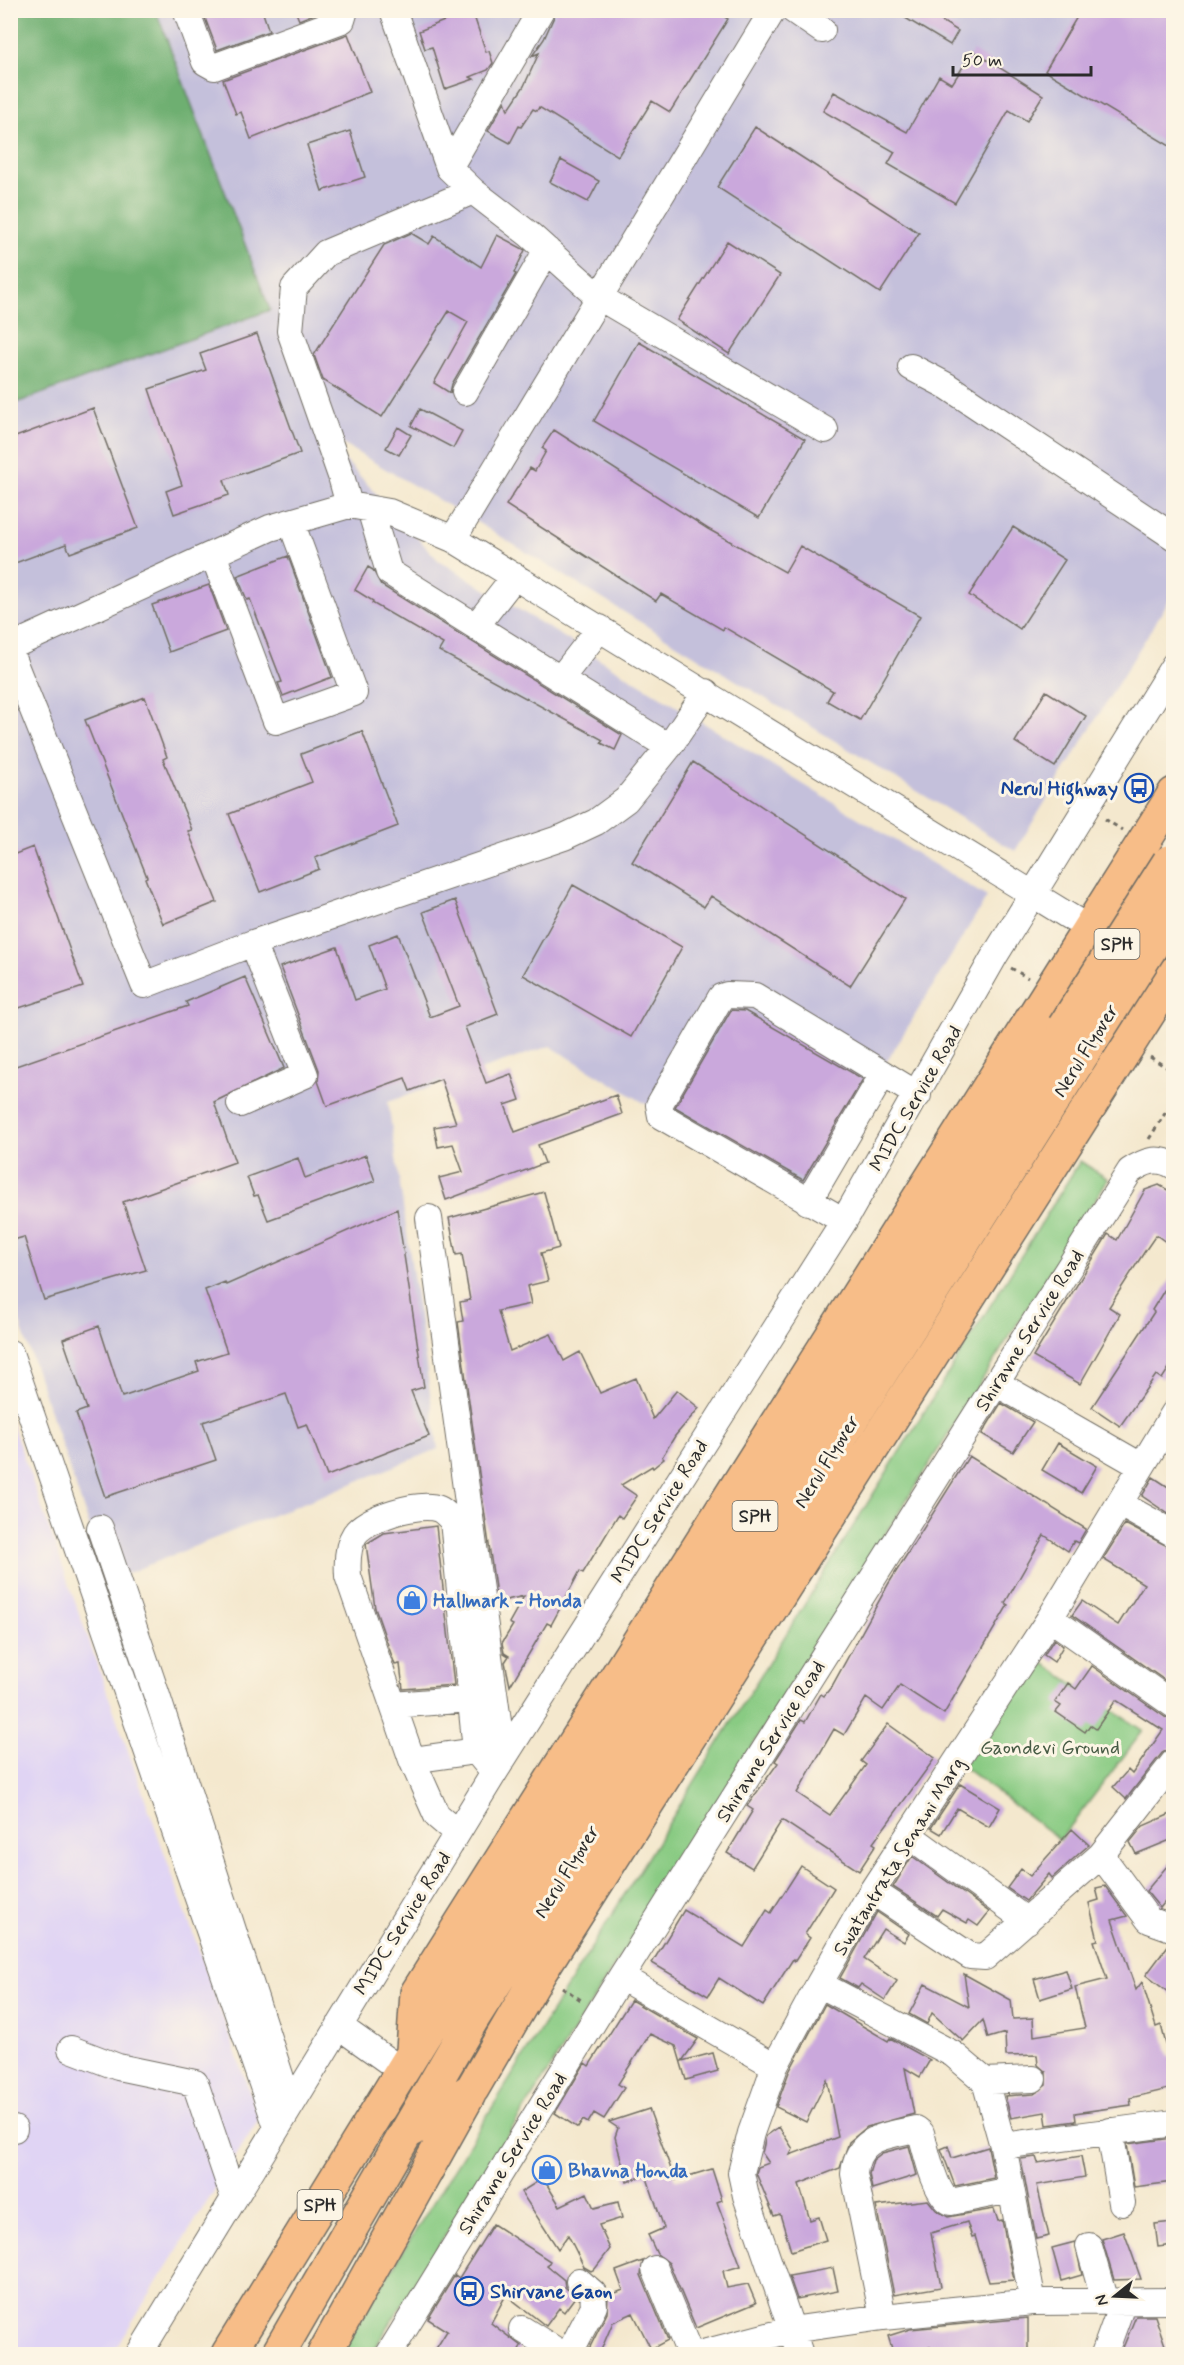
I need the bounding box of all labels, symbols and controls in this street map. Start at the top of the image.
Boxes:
scale bar [953,39,1091,77]
text: 50 m [962,49,1002,73]
bus stop icon: Nerul Highway [1123,772,1155,804]
place label: Nerul Highway [1001,776,1118,805]
road number: SPH [1094,929,1140,959]
street label: Nerul Flyover [1047,999,1126,1103]
street label: MIDC Service Road [863,1021,969,1177]
street label: Shiravne Service Road [969,1245,1091,1417]
street label: Nerul Flyover [788,1410,867,1514]
street label: MIDC Service Road [605,1435,715,1589]
road number: SPH [732,1501,777,1531]
shop icon: Hallmark - Honda [396,1584,428,1616]
place label: Hallmark - Honda [433,1588,582,1615]
street label: Shiravne Service Road [710,1656,832,1828]
park label: Gaondevi Ground [980,1735,1120,1762]
street label: Swatantrata Senani Marg [827,1752,972,1961]
street label: Nerul Flyover [528,1820,607,1924]
street label: MIDC Service Road [348,1847,458,2001]
street label: Shiravne Service Road [452,2068,574,2240]
shop icon: Bhavna Honda [531,2154,563,2186]
place label: Bhavna Honda [568,2158,688,2185]
road number: SPH [298,2190,342,2220]
north arrow [1085,2266,1145,2326]
bus stop icon: Shirvane Gaon [453,2275,485,2307]
place label: Shirvane Gaon [490,2279,613,2306]
text: N [1091,2292,1114,2308]

